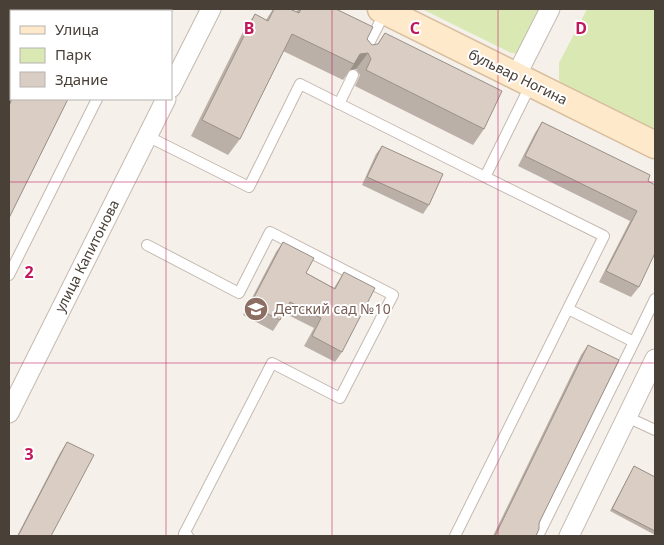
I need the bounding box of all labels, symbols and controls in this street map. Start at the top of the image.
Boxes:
legend [10,10,172,100]
text: B [244,17,254,39]
text: C [410,17,420,39]
text: D [575,17,587,39]
text: Улица [55,19,99,39]
text: Парк [55,44,91,64]
street label: бульвар Ногина [466,44,571,109]
text: Здание [55,69,108,89]
street label: улица Капитонова [50,196,123,315]
text: 2 [24,261,34,283]
school or university icon: Детский сад №10 [243,296,269,322]
place label: Детский сад №10 [274,299,391,318]
text: 3 [24,443,34,465]

